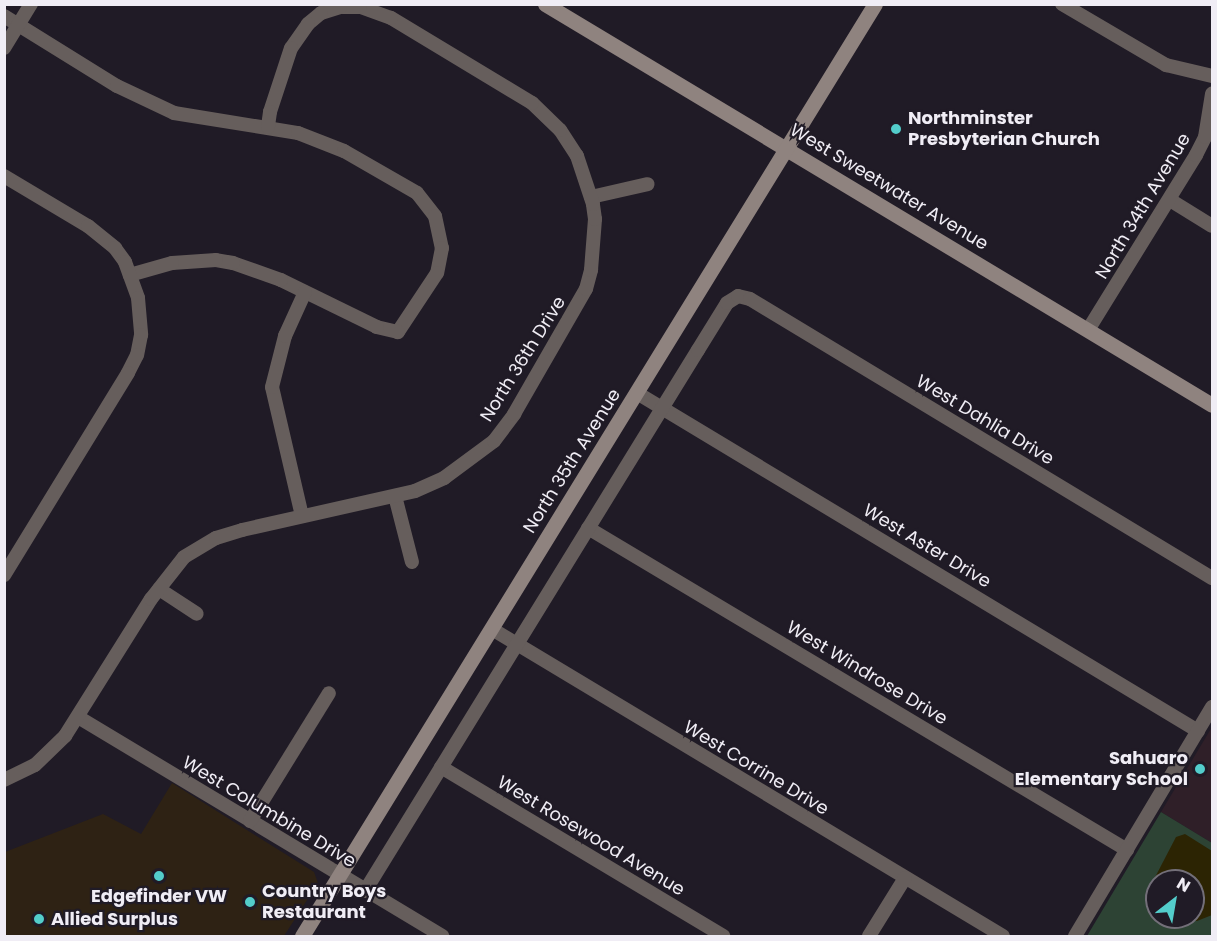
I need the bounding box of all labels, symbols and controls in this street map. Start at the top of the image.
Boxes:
place label: Northminster Presbyterian Church [908,108,1100,150]
street label: West Sweetwater Avenue [786,119,992,255]
marker: Northminster Presbyterian Church [889,122,903,136]
street label: North 34th Avenue [1091,129,1195,283]
street label: North 36th Drive [476,292,570,426]
street label: West Dahlia Drive [912,370,1058,470]
street label: North 35th Avenue [519,385,625,537]
street label: West Aster Drive [859,499,995,593]
street label: West Windrose Drive [783,616,951,730]
street label: West Corrine Drive [680,716,832,820]
place label: Sahuaro Elementary School [1015,748,1188,790]
street label: West Columbine Drive [178,752,360,872]
marker: Sahuaro Elementary School [1193,762,1207,776]
street label: West Rosewood Avenue [493,771,689,901]
marker: Edgefinder VW [152,869,166,883]
north arrow [1145,869,1205,929]
text: N [1172,872,1195,898]
place label: Country Boys Restaurant [262,881,386,924]
place label: Edgefinder VW [91,885,227,907]
marker: Country Boys Restaurant [243,895,257,909]
place label: Allied Surplus [51,908,178,930]
marker: Allied Surplus [32,912,46,926]

